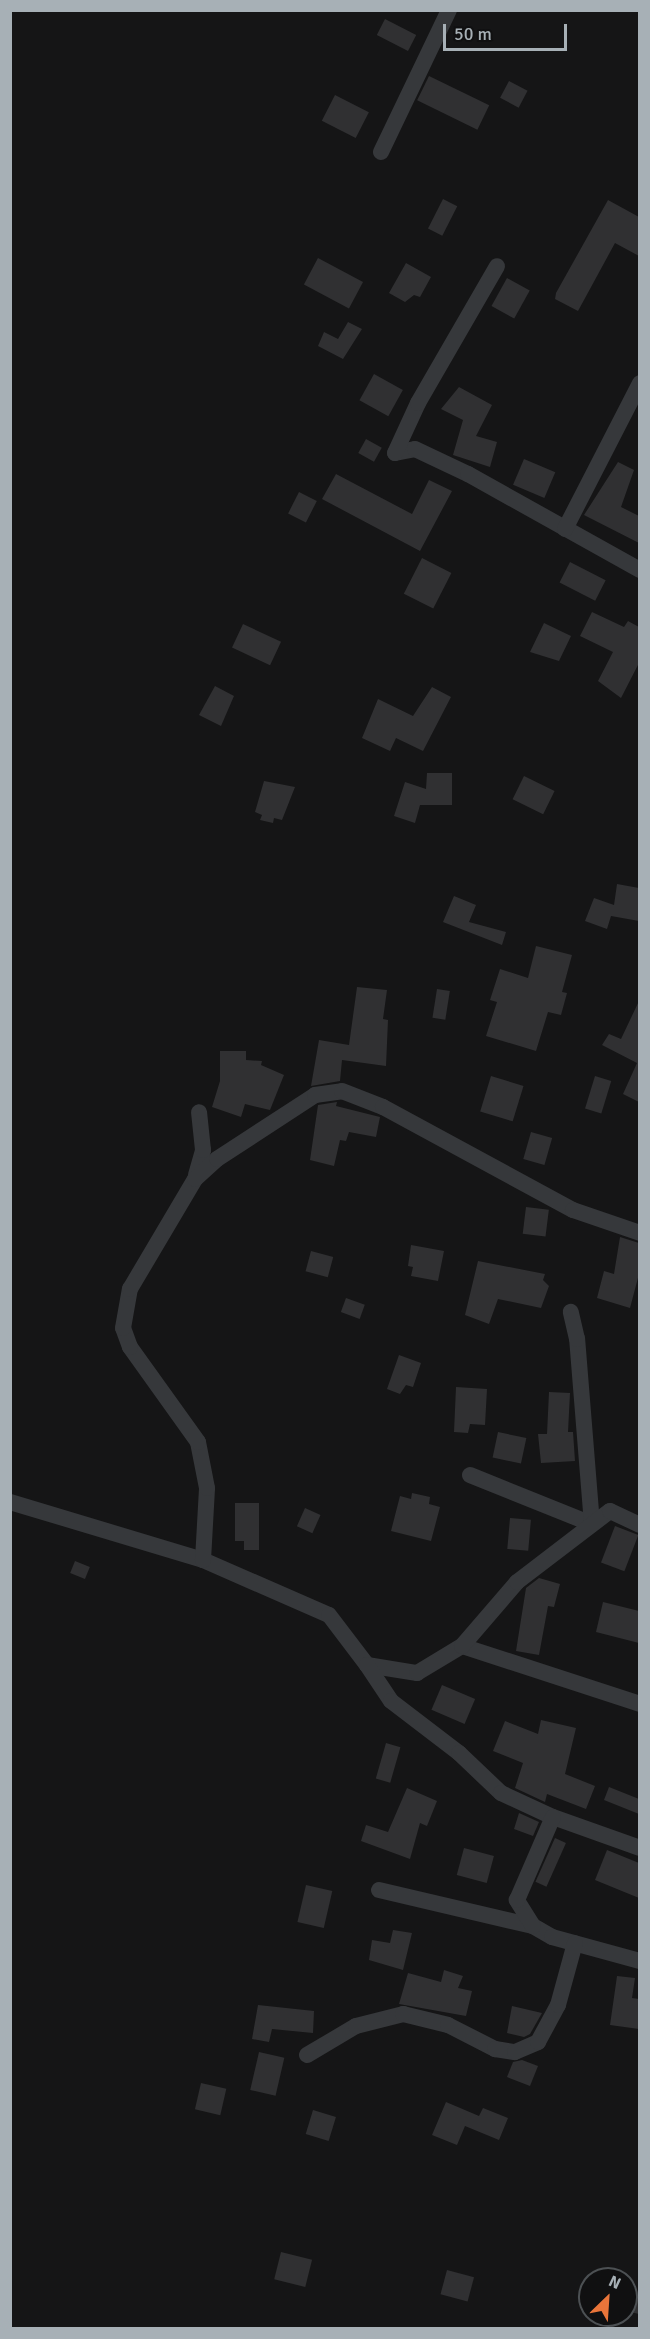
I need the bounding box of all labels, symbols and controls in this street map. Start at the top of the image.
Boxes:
scale bar [446,12,570,50]
text: 50 m [454,23,492,45]
north arrow [578,2267,638,2327]
text: N [605,2271,624,2294]

